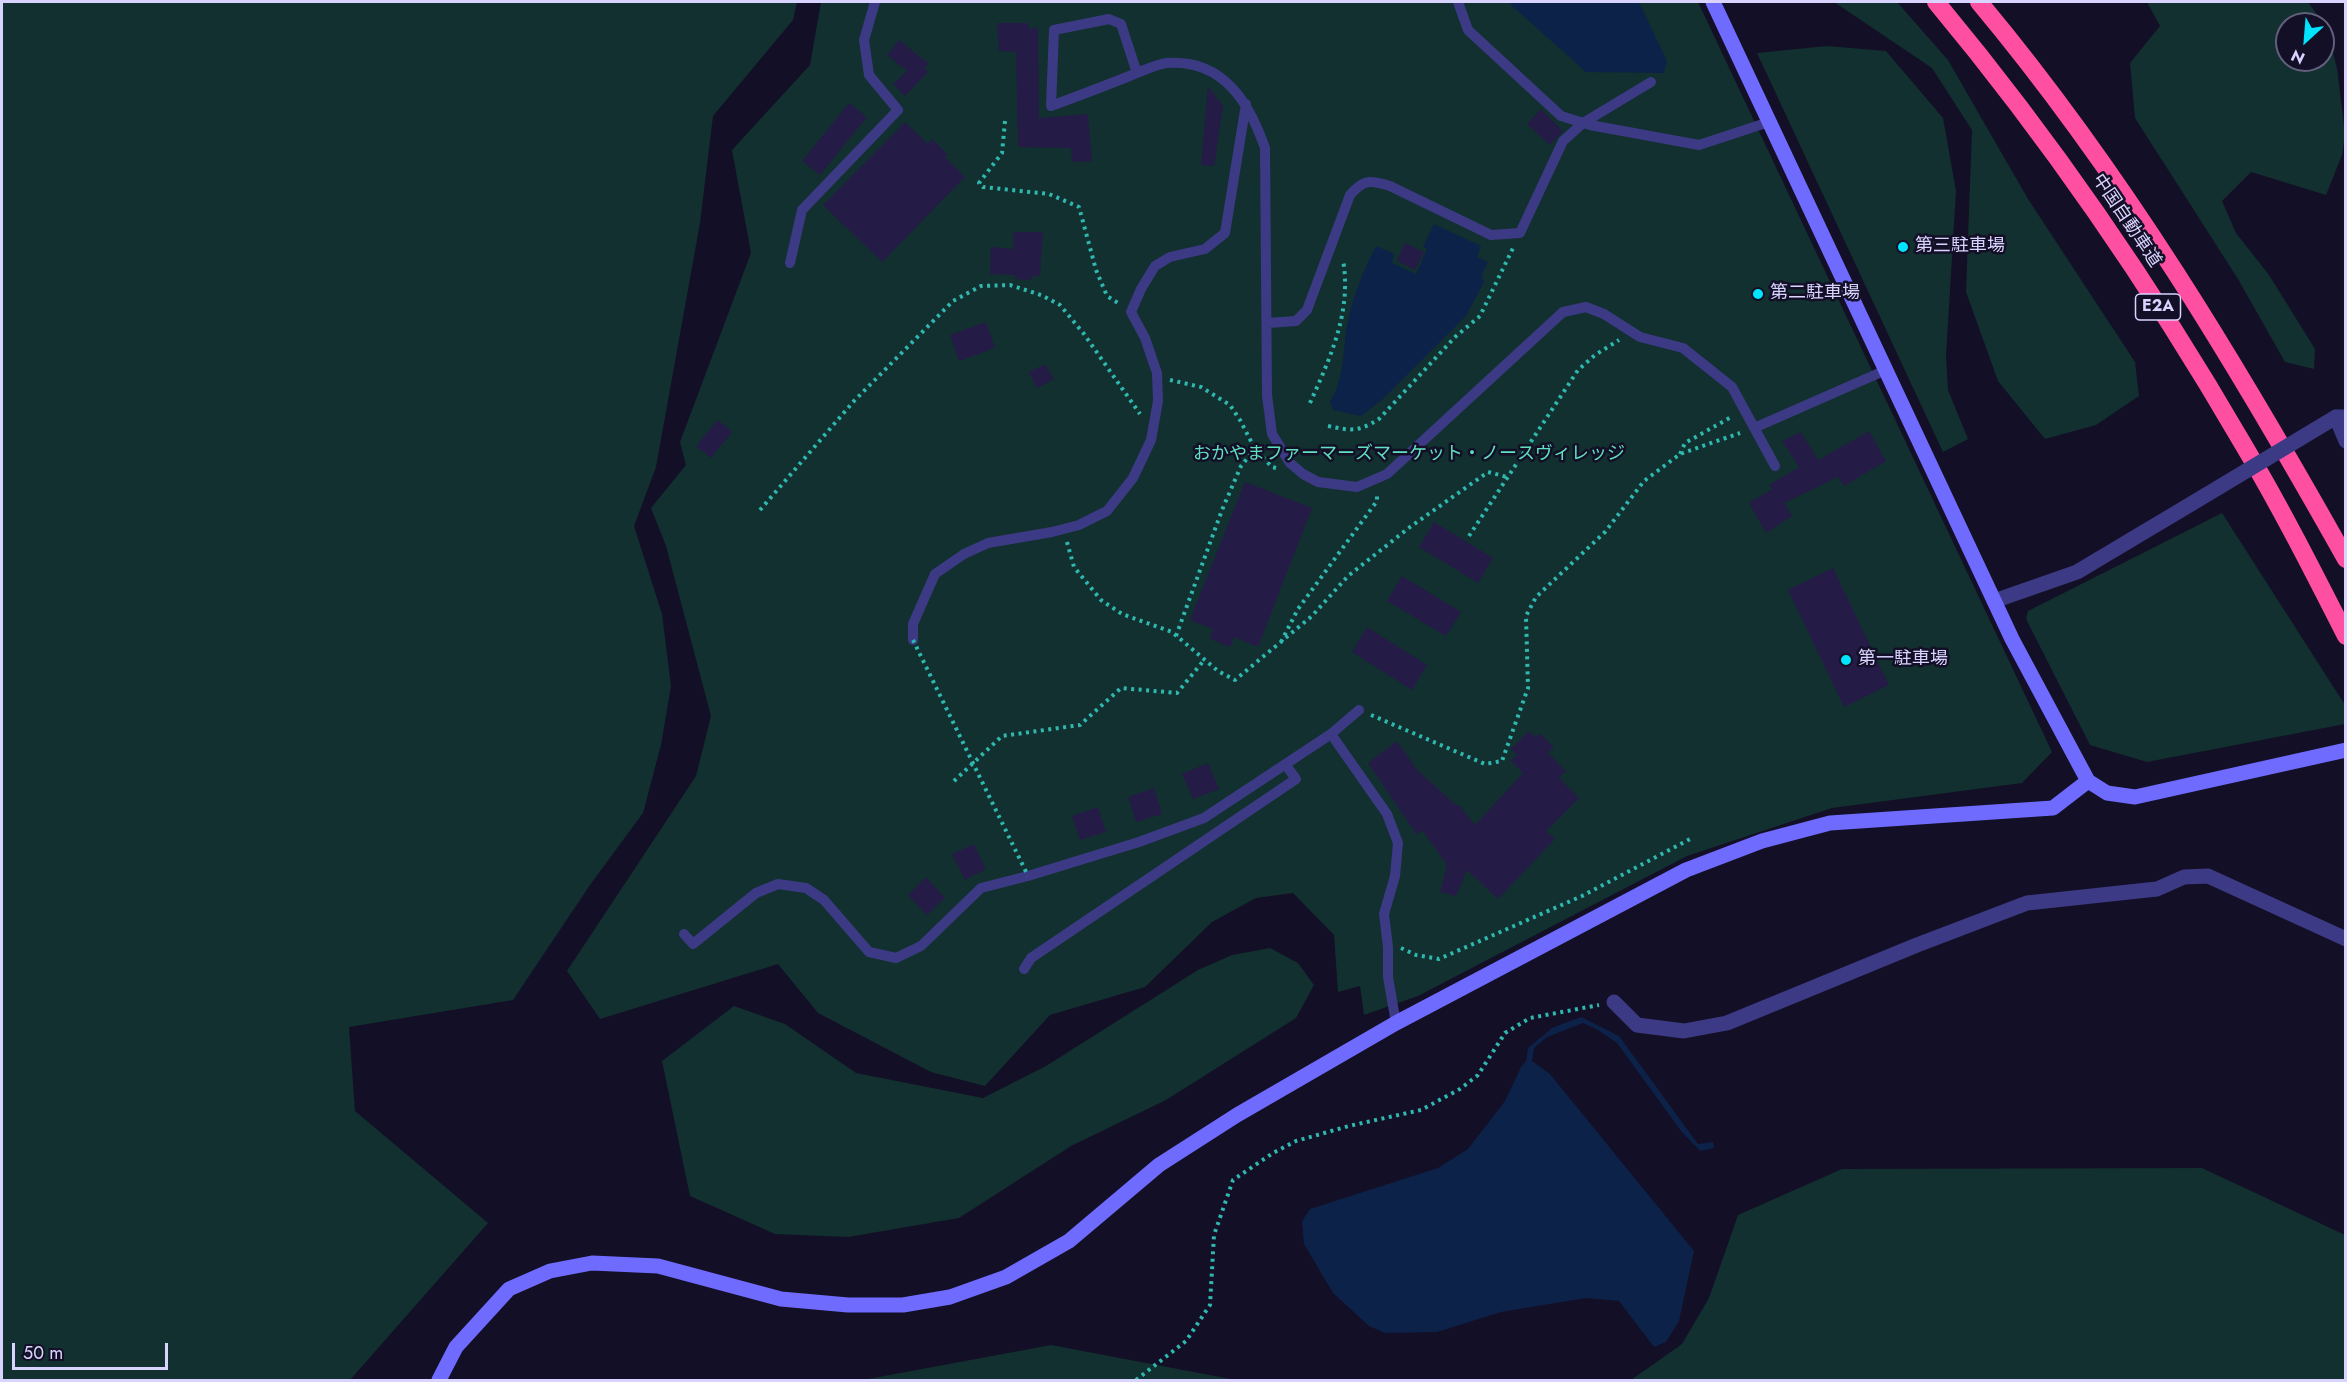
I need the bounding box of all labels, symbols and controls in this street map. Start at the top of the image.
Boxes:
north arrow [2275,12,2335,72]
text: N [2287,44,2309,70]
street label: 中国自動車道 [2087,170,2165,272]
place label: 第三駐車場 [1915,236,2005,258]
marker: 第三駐車場 [1896,240,1910,254]
place label: 第二駐車場 [1770,283,1860,305]
marker: 第二駐車場 [1751,287,1765,301]
road number: E2A [2136,294,2180,320]
park label: おかやまファーマーズマーケット・ノースヴィレッジ [1193,444,1625,466]
place label: 第一駐車場 [1858,649,1948,671]
marker: 第一駐車場 [1839,653,1853,667]
scale bar [15,1331,171,1369]
text: 50 m [23,1340,63,1366]

